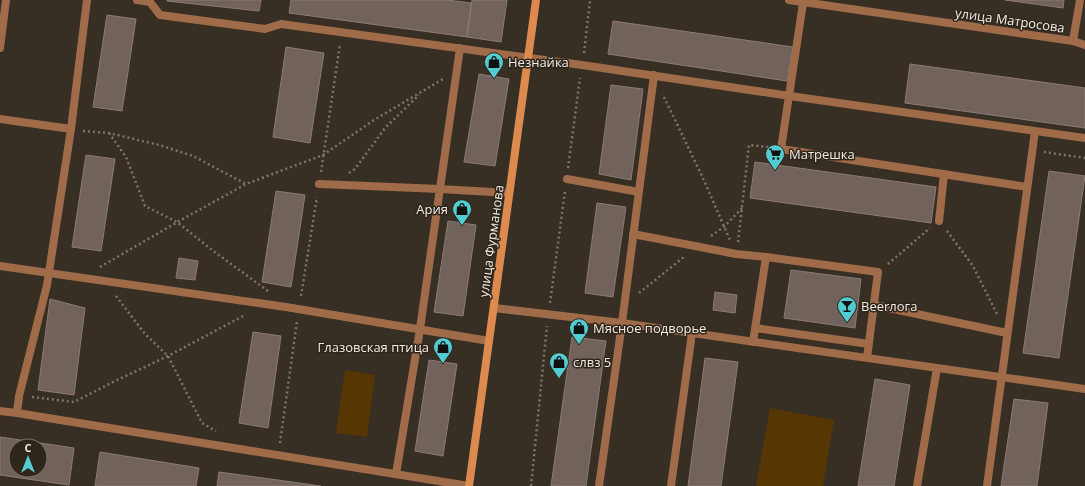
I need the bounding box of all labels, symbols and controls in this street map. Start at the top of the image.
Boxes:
street label: улица Матросова [954,3,1066,37]
shop icon: Незнайка [483,51,505,79]
place label: Незнайка [508,53,569,71]
supermarket icon: Матрешка [764,143,786,171]
place label: Матрешка [789,145,855,163]
street label: улица Фурманова [474,184,508,298]
shop icon: Ария [451,198,473,226]
place label: Ария [416,200,448,218]
bar icon: Beerлога [836,295,858,323]
place label: Beerлога [861,297,917,315]
shop icon: Мясное подворье [568,317,590,345]
place label: Мясное подворье [593,319,706,337]
shop icon: Глазовская птица [432,336,454,364]
place label: Глазовская птица [317,338,429,356]
shop icon: слвз 5 [548,351,570,379]
place label: слвз 5 [573,353,611,371]
north arrow [8,438,48,478]
text: С [24,440,32,455]

